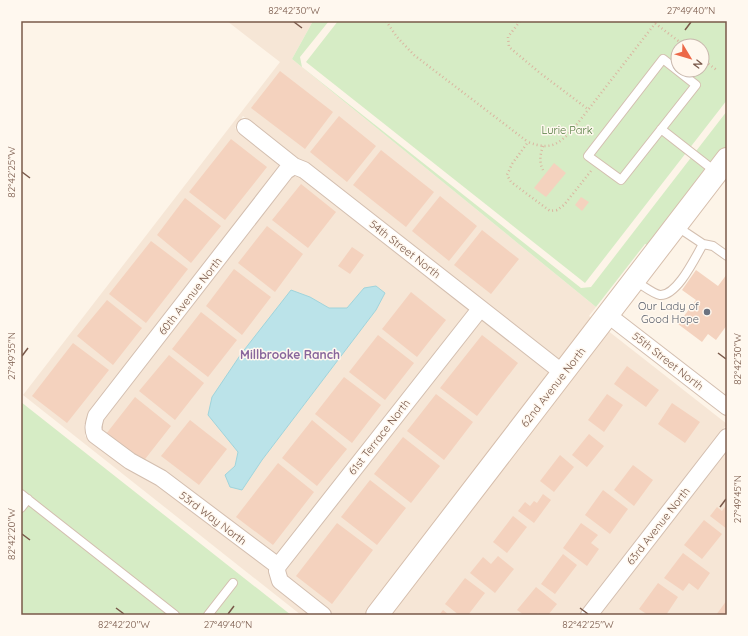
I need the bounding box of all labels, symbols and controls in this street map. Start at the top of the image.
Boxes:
text: 82°42'30"W [268,4,320,17]
text: 27°49'40"N [667,4,715,17]
north arrow [670,38,710,78]
text: N [690,57,706,72]
park label: Lurie Park [541,123,593,137]
text: 82°42'25"W [5,146,18,198]
street label: 54th Street North [367,217,443,281]
street label: 60th Avenue North [155,254,225,338]
place label: Our Lady of Good Hope [638,299,699,326]
marker: Our Lady of Good Hope [702,307,712,317]
street label: 55th Street North [629,329,707,393]
text: 27°49'35"N [5,332,18,380]
text: 82°42'30"W [731,333,744,385]
street label: 62nd Avenue North [517,344,589,430]
district label: Millbrooke Ranch [240,347,340,362]
street label: 61st Terrace North [345,396,413,478]
text: 27°49'45"N [731,475,744,523]
street label: 63rd Avenue North [623,484,693,568]
street label: 53rd Way North [177,488,249,548]
text: 82°42'20"W [5,508,18,560]
text: 82°42'20"W [98,618,150,631]
text: 27°49'40"N [204,618,252,631]
text: 82°42'25"W [562,618,614,631]

